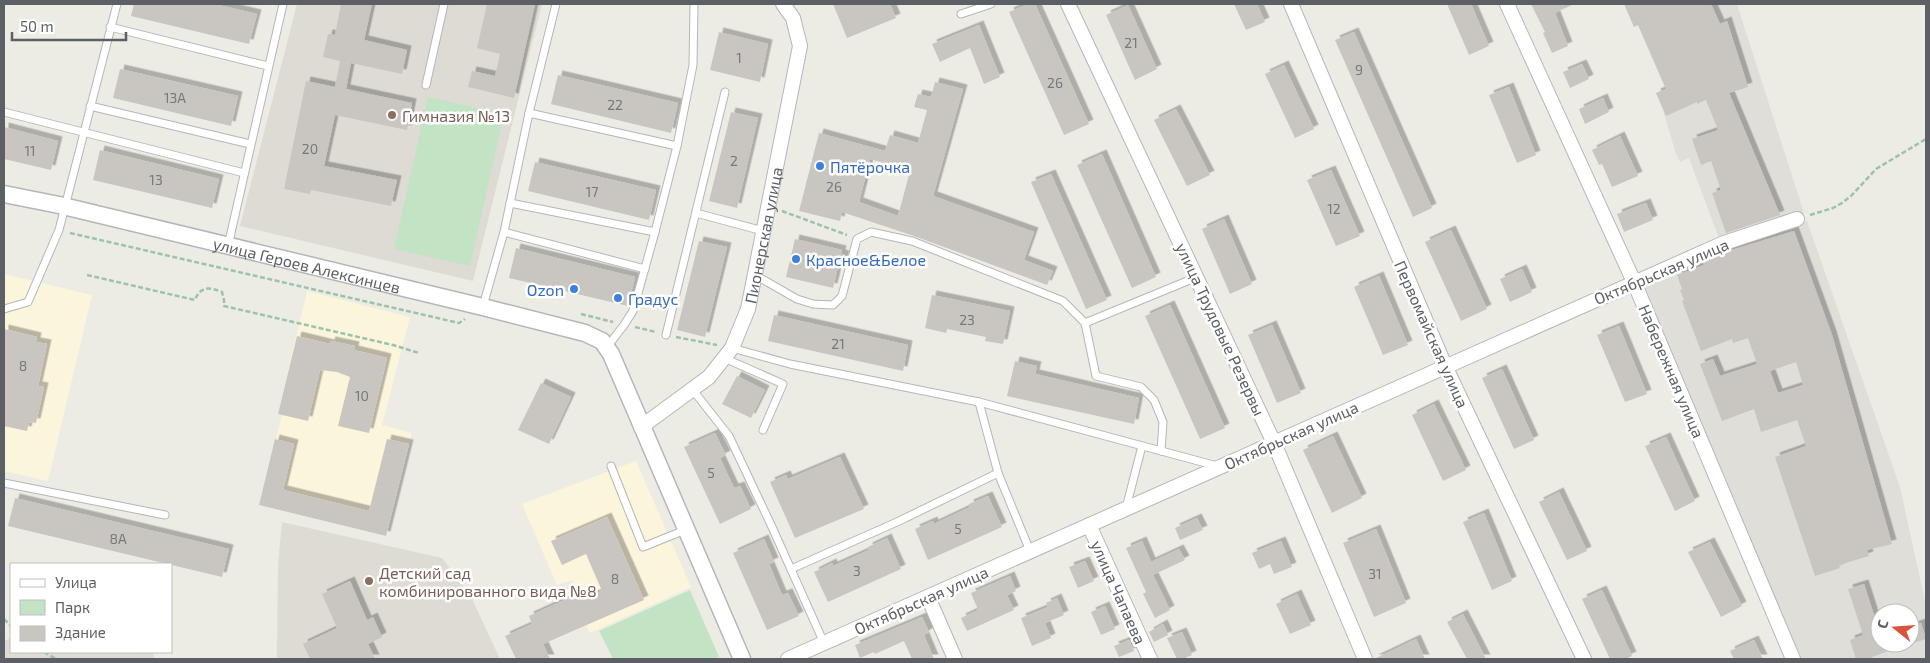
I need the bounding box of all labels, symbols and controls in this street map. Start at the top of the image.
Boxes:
scale bar [12,10,126,42]
text: 50 m [20,17,54,35]
house number: 21 [1124,34,1138,51]
house number: 1 [736,49,742,66]
house number: 9 [1355,61,1363,78]
house number: 26 [1047,74,1063,91]
house number: 13А [164,89,186,106]
house number: 22 [607,96,623,113]
place label: Гимназия №13 [402,106,510,125]
marker: Гимназия №13 [386,109,398,121]
house number: 20 [302,140,318,157]
house number: 11 [24,142,36,159]
house number: 2 [730,152,738,169]
place label: Пятёрочка [830,157,910,176]
marker: Пятёрочка [814,160,826,172]
street label: Пионерская улица [740,165,785,305]
house number: 13 [149,171,163,188]
house number: 26 [826,178,842,195]
house number: 17 [586,183,598,200]
house number: 12 [1327,200,1341,217]
street label: улица Героев Алексинцев [211,233,402,296]
street label: Октябрьская улица [1591,234,1732,309]
street label: улица Трудовые Резервы [1172,239,1269,419]
place label: Красное&Белое [806,250,926,269]
marker: Красное&Белое [790,253,802,265]
street label: Первомайская улица [1390,257,1473,411]
place label: Ozon [527,280,564,299]
marker: Ozon [568,283,580,295]
place label: Градус [628,289,678,309]
marker: Градус [612,292,624,304]
street label: Набережная улица [1634,302,1709,441]
house number: 23 [959,311,975,328]
house number: 21 [831,335,845,352]
house number: 8 [19,357,27,374]
house number: 10 [355,387,369,404]
street label: Октябрьская улица [1221,397,1361,474]
house number: 5 [707,464,715,481]
house number: 5 [954,520,962,537]
house number: 8А [109,530,127,547]
street label: улица Чапаева [1087,537,1150,647]
street label: Октябрьская улица [851,562,991,639]
house number: 3 [853,562,861,579]
legend [10,563,172,653]
place label: Детский сад комбинированного вида №8 [379,563,597,600]
house number: 31 [1368,565,1382,582]
house number: 8 [611,570,619,587]
text: Улица [55,573,97,591]
marker: Детский сад комбинированного вида №8 [363,575,375,587]
text: Парк [55,598,90,616]
north arrow [1870,603,1920,653]
text: С [1873,618,1891,630]
text: Здание [55,623,106,641]

